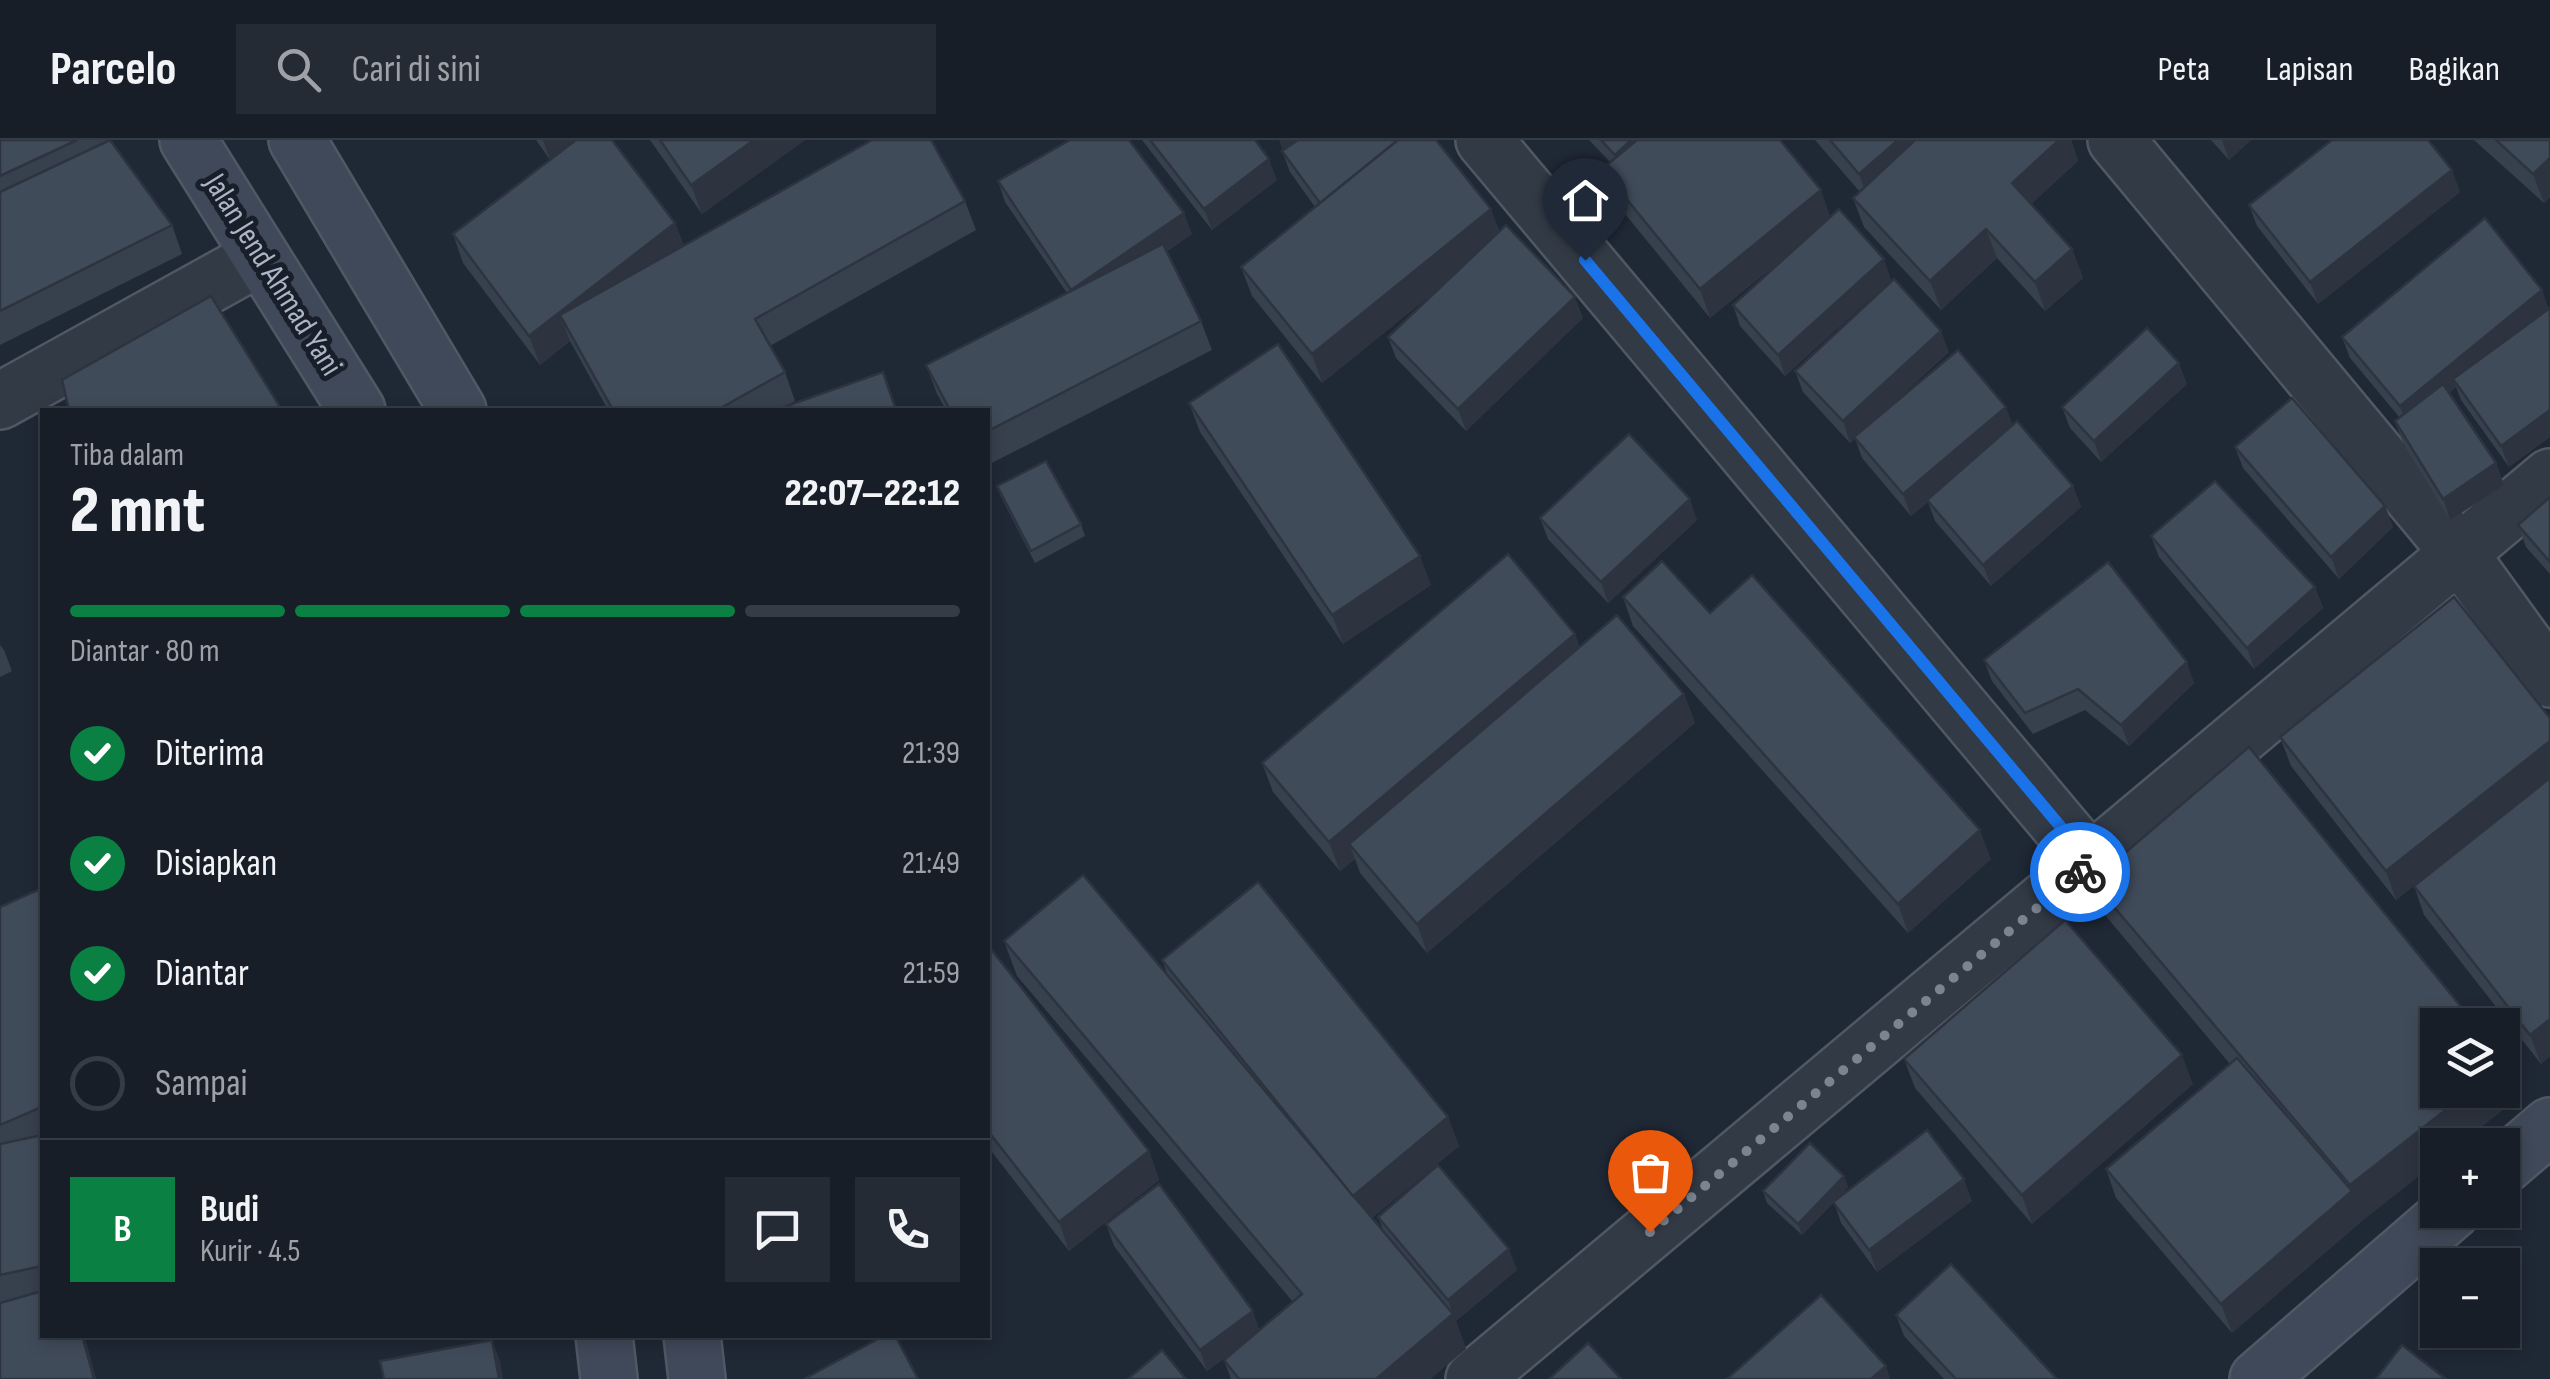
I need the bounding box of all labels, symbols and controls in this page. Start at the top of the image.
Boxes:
search box [236,24,936,114]
text: Parcelo [50,41,176,98]
icon: search [271,42,326,97]
text: Cari di sini [351,47,481,92]
text: Peta [2158,48,2210,91]
text: Lapisan [2265,48,2354,91]
text: Bagikan [2409,48,2500,91]
pin [1543,158,1628,261]
street label: Jalan Jend Ahmad Yani [195,166,351,383]
icon: home [1558,173,1613,228]
text: Tiba dalam [70,436,184,475]
text: 22:07–22:12 [784,471,960,516]
text: 2 mnt [70,473,205,551]
text: Diantar · 80 m [70,632,220,671]
icon: check [70,726,125,781]
text: Diterima [155,731,264,776]
text: 21:39 [902,734,960,773]
courier [2030,822,2130,922]
icon: check [70,836,125,891]
text: Disiapkan [155,841,277,886]
text: 21:49 [902,844,960,883]
icon: bike [2053,845,2108,900]
icon: check [70,946,125,1001]
text: Diantar [155,951,249,996]
text: 21:59 [902,954,960,993]
map controls [2420,1008,2520,1348]
button: layers [2420,1008,2520,1108]
text: Sampai [155,1061,248,1106]
button: + [2420,1128,2520,1228]
pin [1608,1130,1693,1233]
icon: bag [1623,1145,1678,1200]
button: chat [725,1177,830,1282]
button: phone [855,1177,960,1282]
text: Budi [200,1187,259,1232]
text: B [113,1207,132,1252]
text: Kurir · 4.5 [200,1232,300,1271]
button: − [2420,1248,2520,1348]

